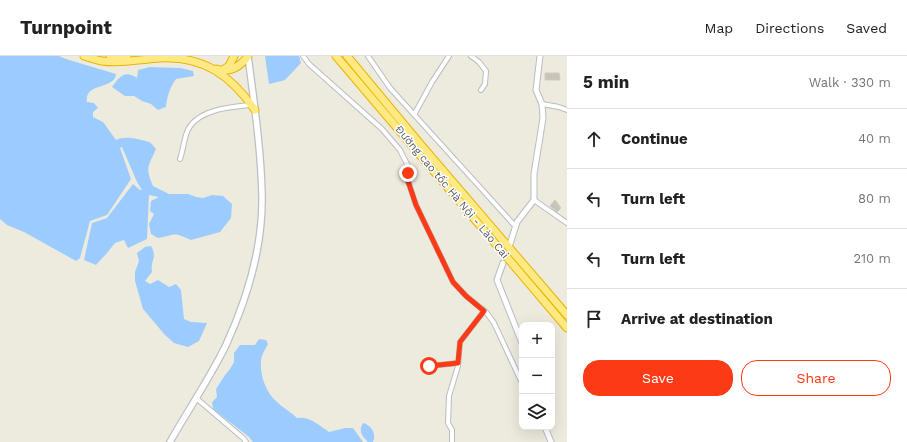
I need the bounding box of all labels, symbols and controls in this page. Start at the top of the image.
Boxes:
text: Turnpoint [20,16,112,39]
text: Map [705,20,733,36]
text: Directions [755,20,824,36]
text: Saved [846,20,887,36]
text: 5 min [583,72,629,92]
text: Walk · 330 m [809,75,891,90]
street label: Đường cao tốc Hà Nội - Lào Cai [392,123,512,261]
icon: ahead [583,128,605,150]
text: Continue [621,130,688,148]
text: 40 m [858,131,891,146]
route end [399,164,417,182]
icon: left [583,188,605,210]
text: Turn left [621,190,685,208]
text: 80 m [858,191,891,206]
icon: left [583,248,605,270]
text: Turn left [621,250,685,268]
text: 210 m [853,251,891,266]
icon: arrive [583,308,605,330]
text: Arrive at destination [621,310,773,328]
map controls [519,322,555,430]
button: + [519,322,555,358]
route start [420,357,438,375]
button: − [519,358,555,394]
button: Save [583,360,733,396]
button: Share [741,360,891,396]
button: layers [519,394,555,430]

